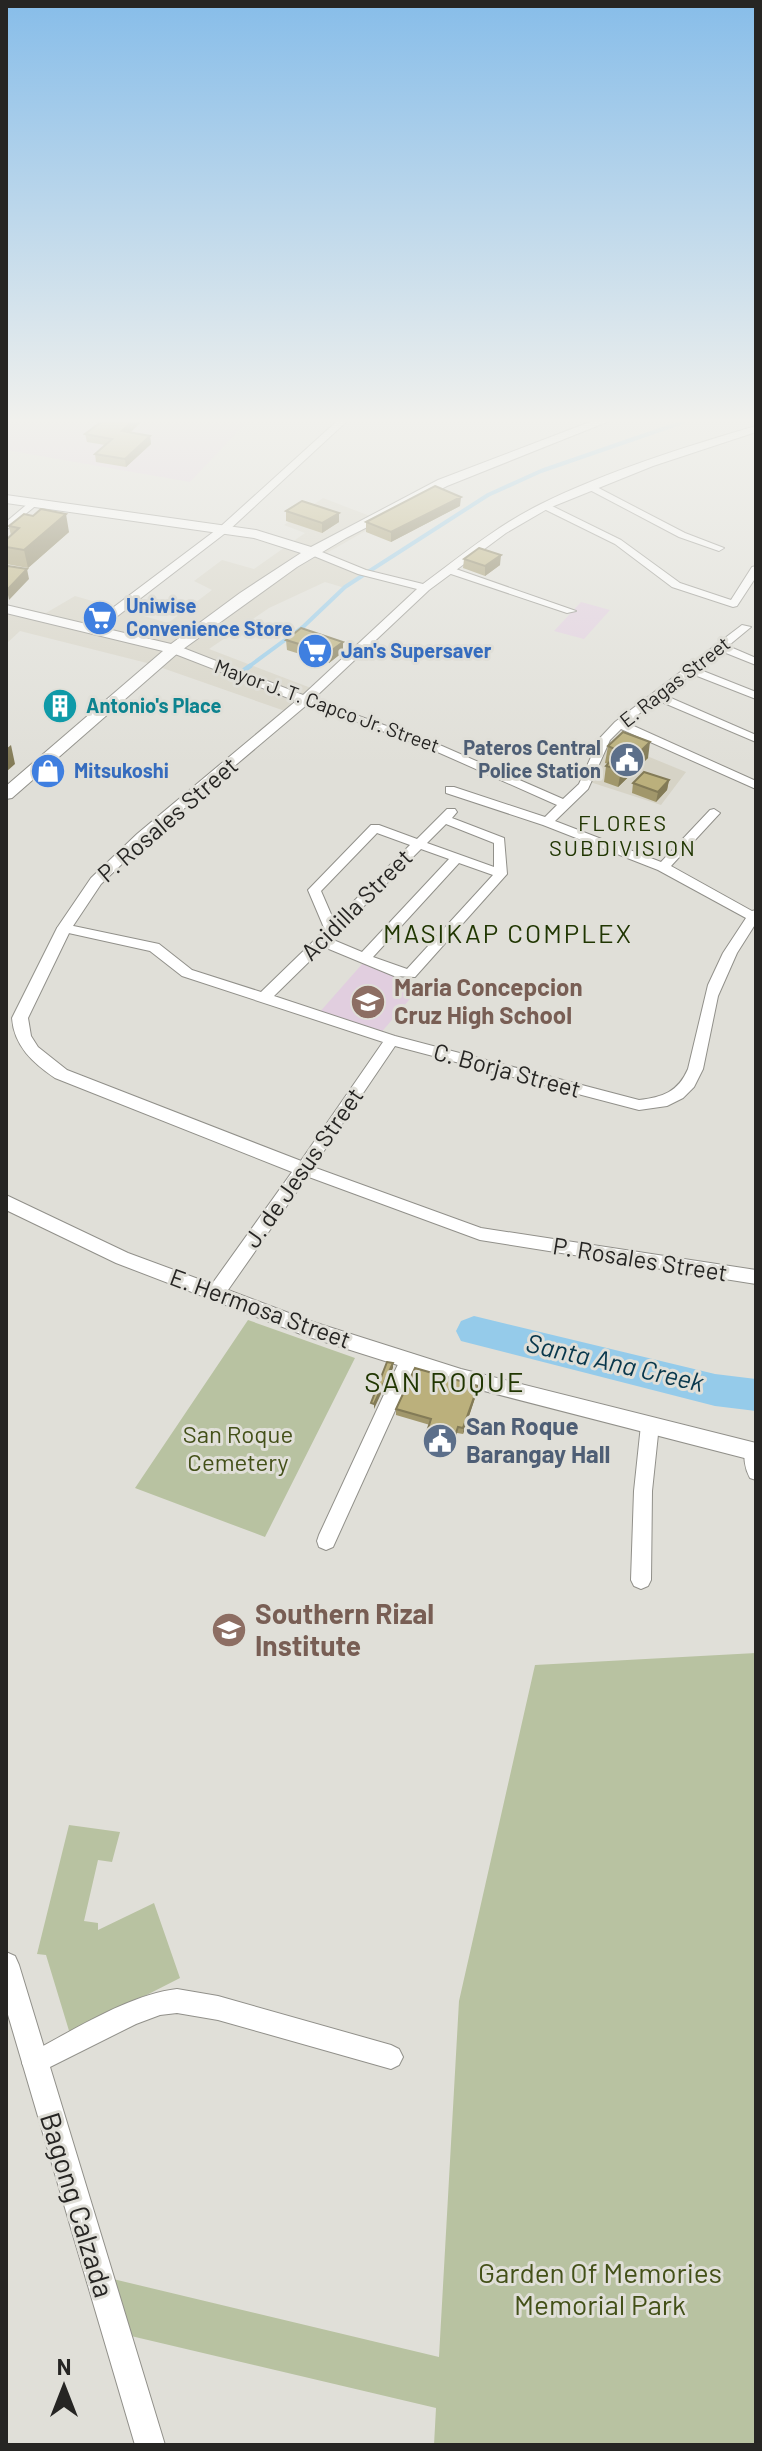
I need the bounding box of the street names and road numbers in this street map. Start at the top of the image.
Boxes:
street label: E. Ragas Street [614,631,734,732]
street label: Mayor J. T. Capco Jr. Street [212,653,443,757]
street label: P. Rosales Street [91,750,243,888]
street label: Acidilla Street [294,842,418,966]
street label: C. Borja Street [431,1036,584,1103]
street label: J. de Jesus Street [237,1082,369,1253]
street label: P. Rosales Street [551,1230,730,1287]
street label: E. Hermosa Street [166,1261,355,1354]
street label: Bagong Calzada [34,2108,122,2301]

